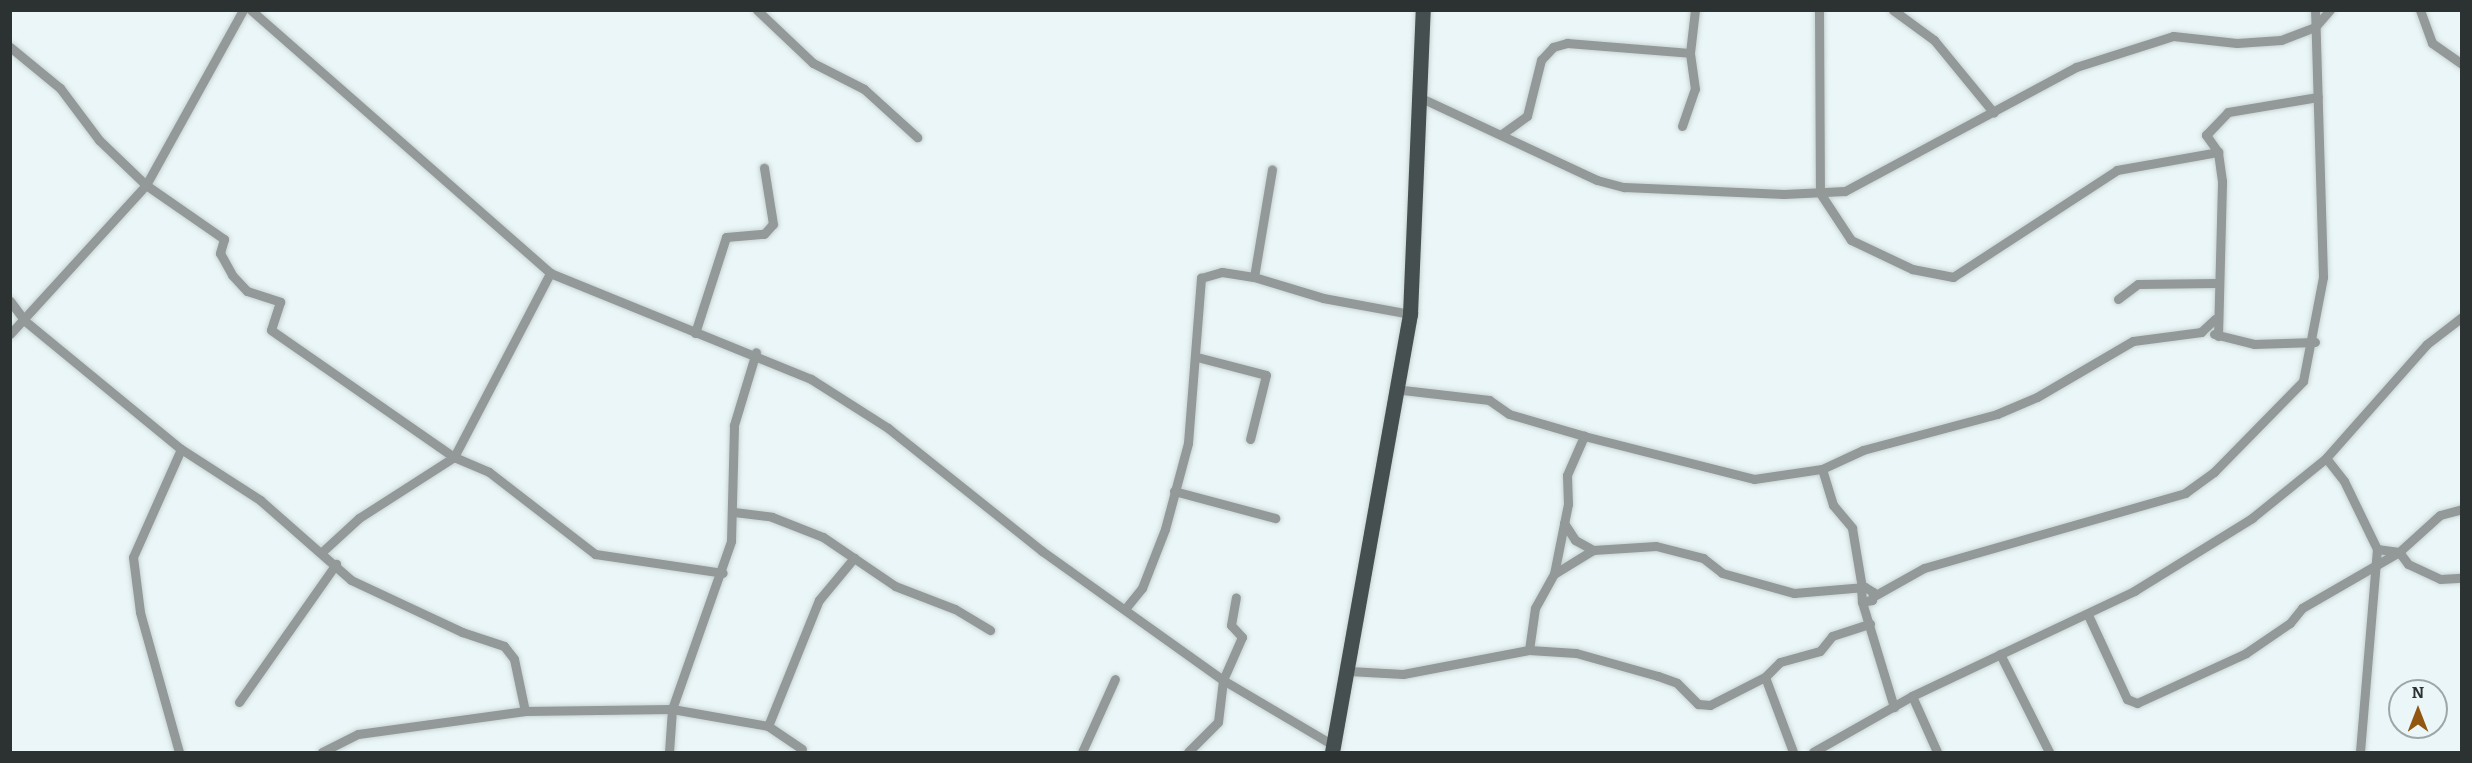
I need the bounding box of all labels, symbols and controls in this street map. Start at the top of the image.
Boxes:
north arrow [2388,679,2448,739]
text: N [2412,683,2424,702]

